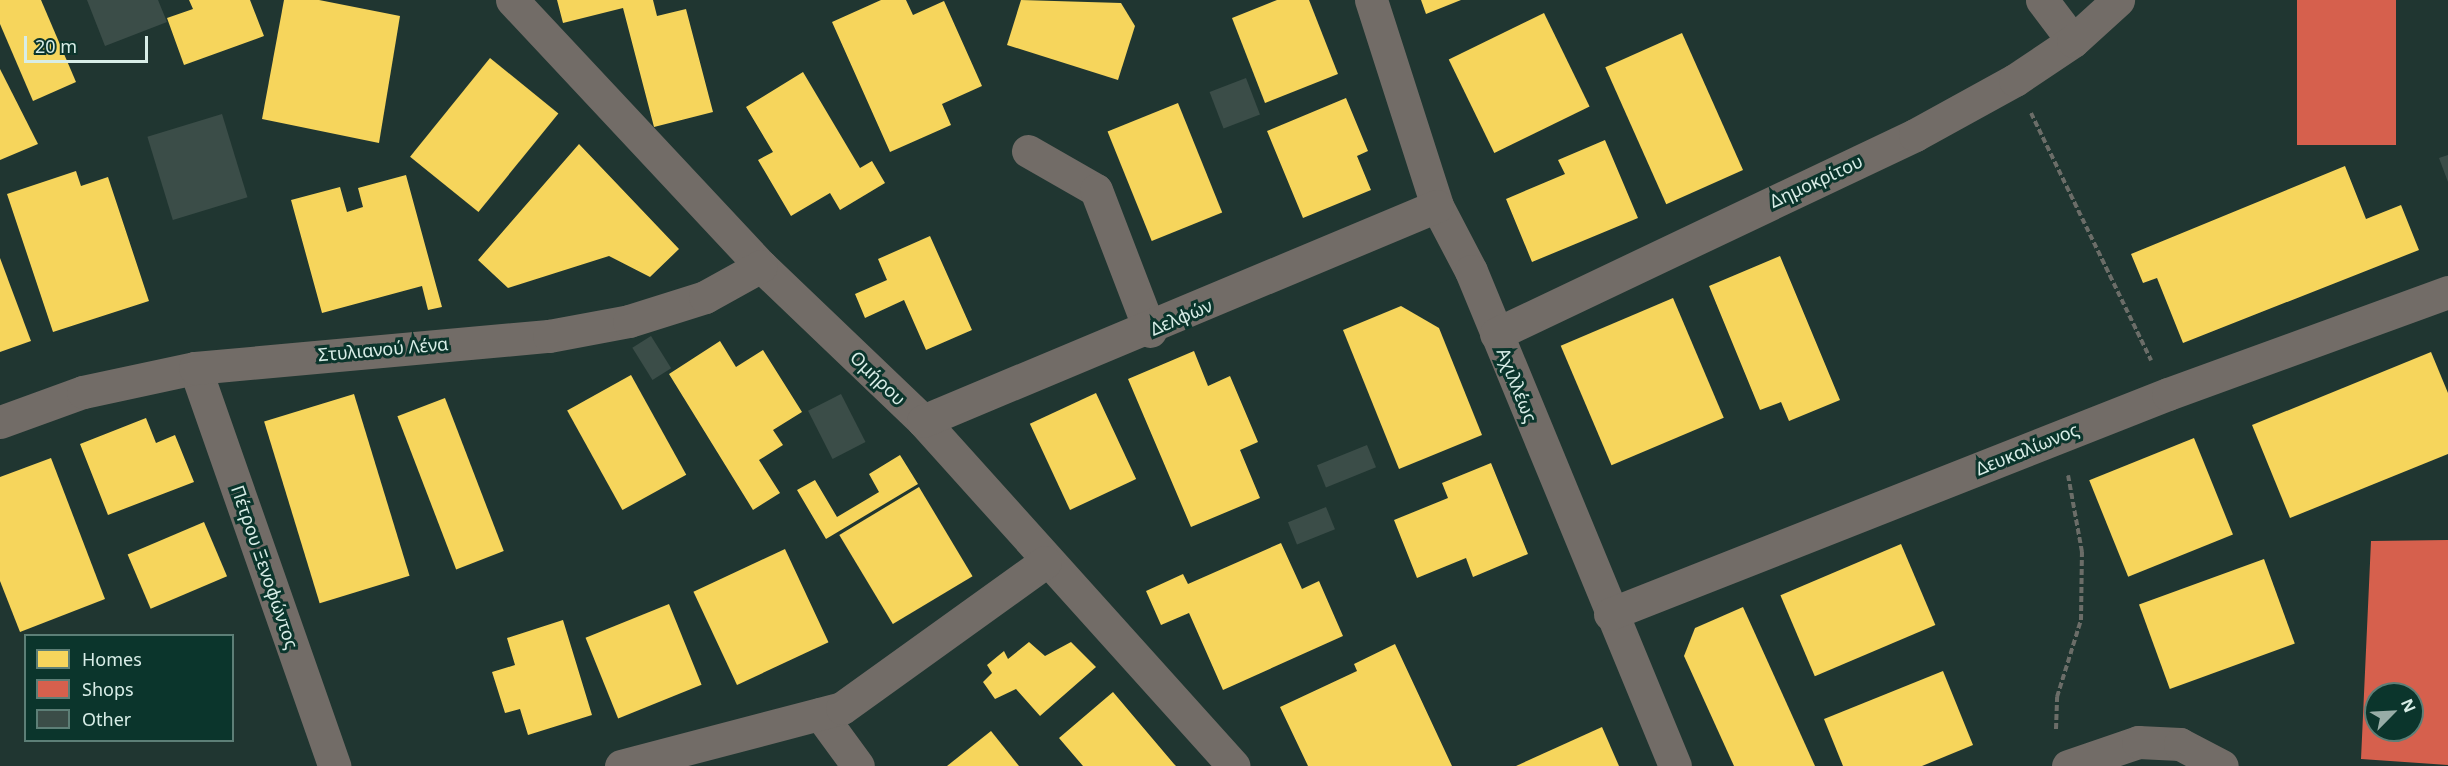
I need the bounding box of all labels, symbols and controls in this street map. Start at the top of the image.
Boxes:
scale bar [27,24,152,62]
text: 20 m [35,34,77,58]
street label: Δημοκρίτου [1766,150,1866,212]
street label: Δελφών [1147,294,1215,340]
street label: Στυλιανού Λένα [317,333,449,365]
street label: Αχιλλέως [1492,345,1542,425]
street label: Ομήρου [846,346,910,410]
street label: Δευκαλίωνος [1972,419,2082,479]
street label: Πέτρου Ξενοφώντος [227,482,303,652]
legend [24,634,234,742]
text: Homes [82,647,142,671]
text: Shops [82,677,134,701]
north arrow [2364,682,2424,742]
text: N [2396,695,2421,716]
text: Other [82,707,131,731]

